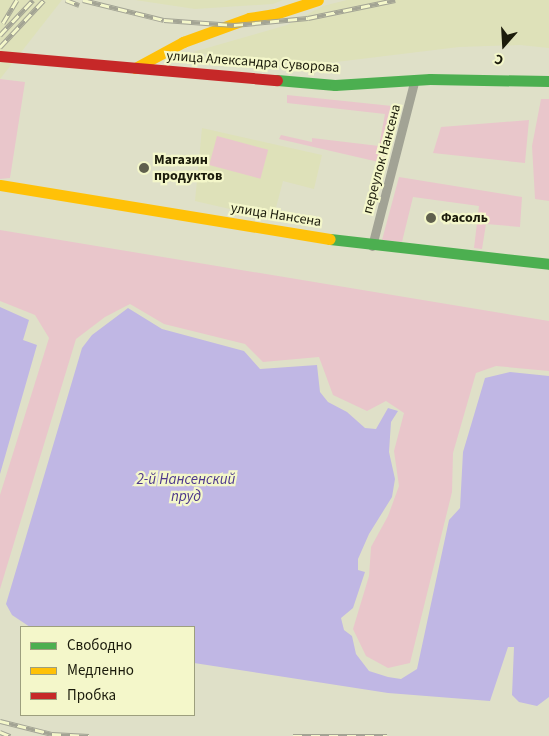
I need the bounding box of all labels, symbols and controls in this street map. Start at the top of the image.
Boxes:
north arrow [479,20,529,70]
street label: улица Александра Суворова [166,48,340,76]
text: С [492,48,506,70]
street label: переулок Нансена [359,102,405,216]
place label: Магазин продуктов [154,152,222,184]
marker: Магазин продуктов [138,162,150,174]
street label: улица Нансена [229,200,323,230]
place label: Фасоль [441,210,488,226]
marker: Фасоль [425,212,437,224]
water label: 2-й Нансенский пруд [137,470,235,505]
legend [20,626,195,716]
text: Свободно [67,635,132,656]
text: Медленно [67,660,134,681]
text: Пробка [67,685,116,706]

